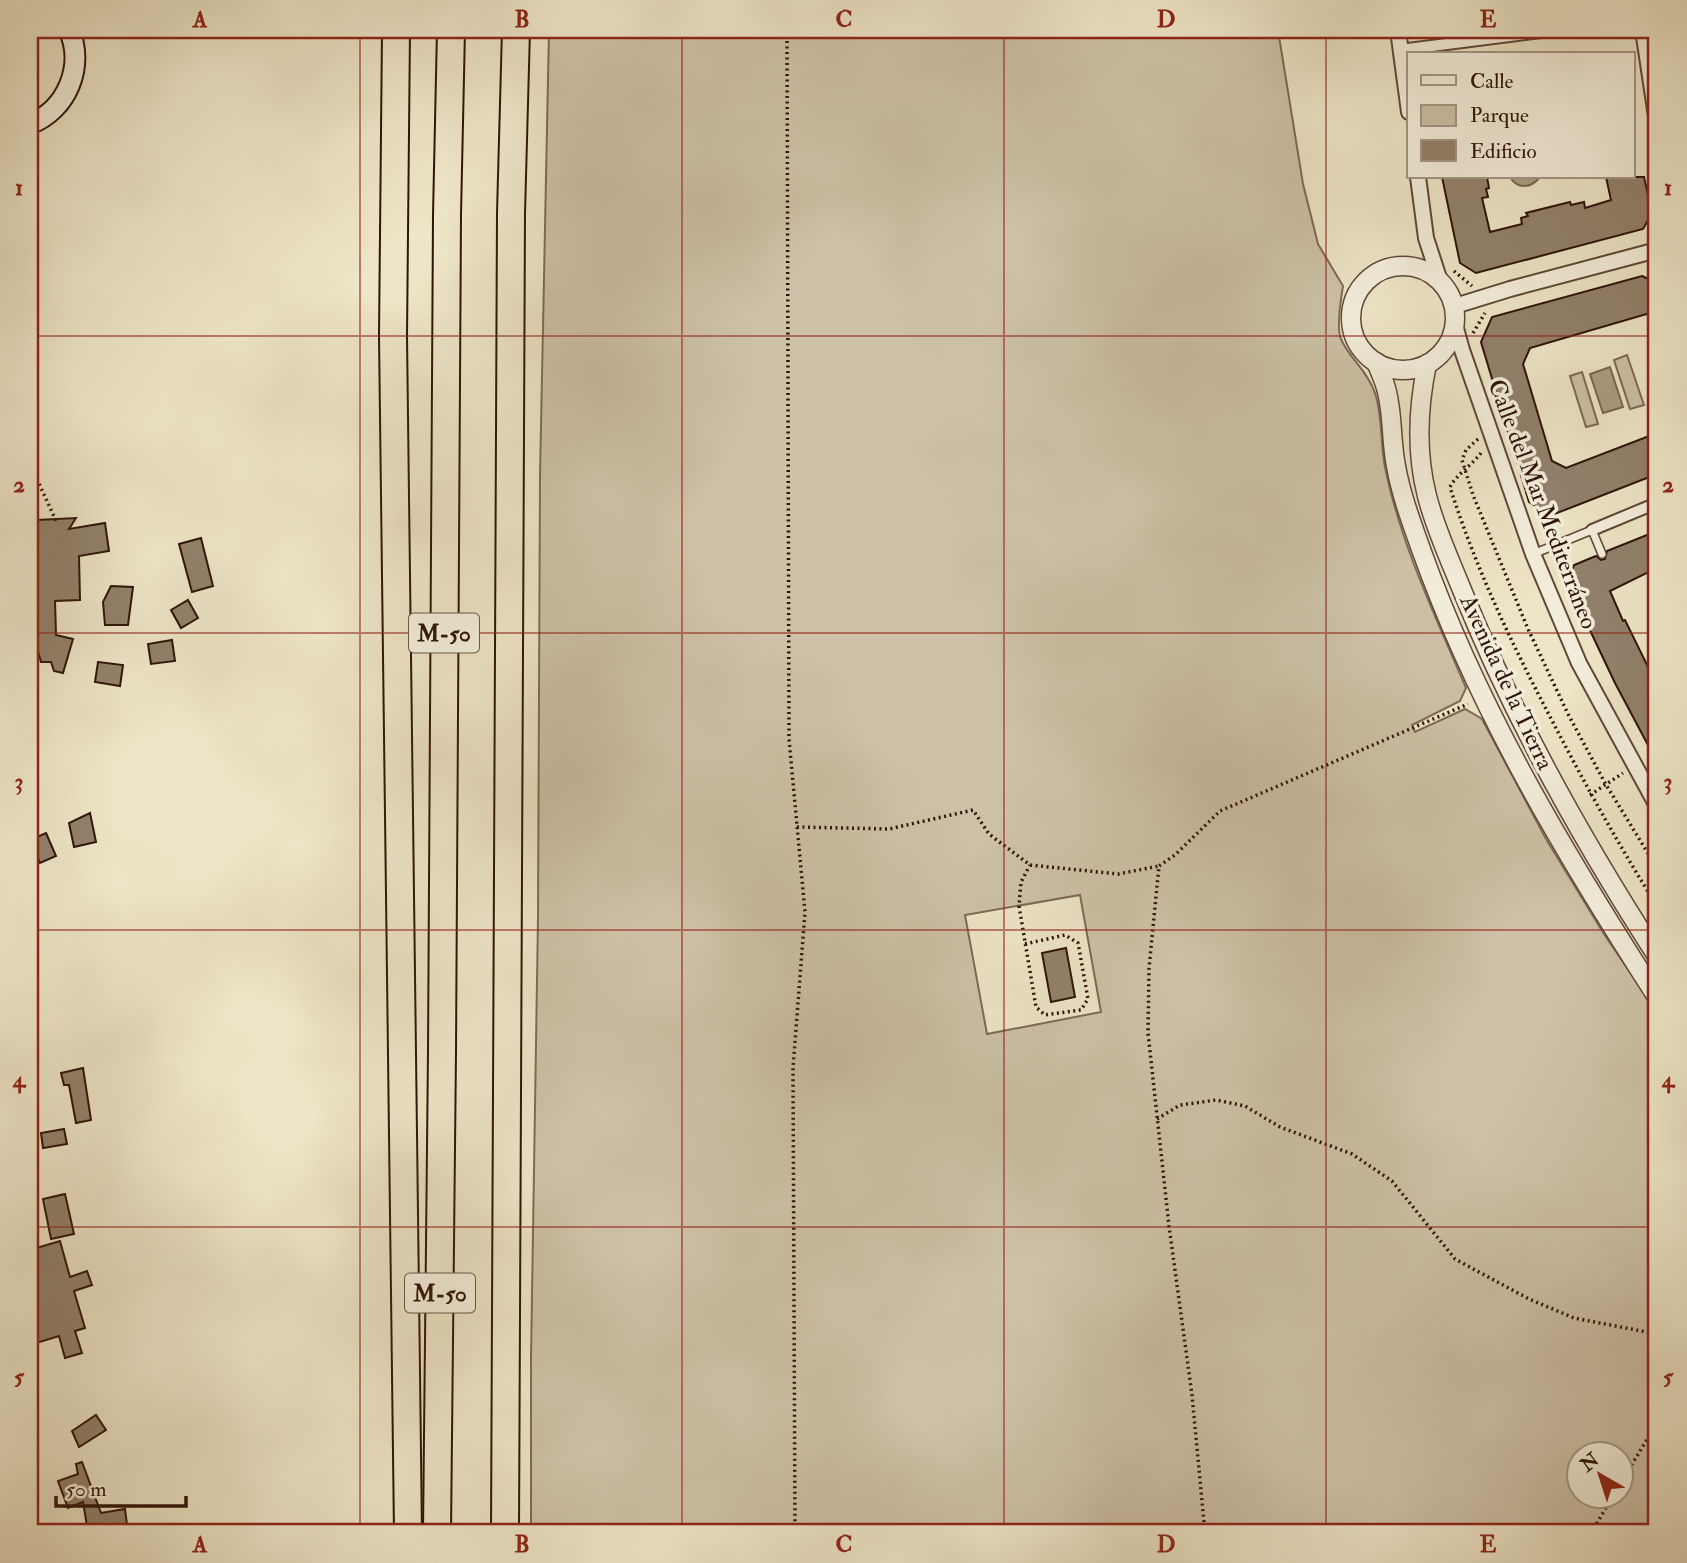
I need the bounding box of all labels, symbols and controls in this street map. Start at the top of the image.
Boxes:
text: A [192,5,208,34]
text: B [514,5,530,34]
text: C [836,5,852,34]
text: D [1157,5,1175,34]
text: E [1480,5,1497,34]
legend [1407,52,1634,178]
text: Calle [1470,68,1514,95]
text: Parque [1470,102,1529,129]
text: Edificio [1470,138,1537,165]
text: 1 [15,173,23,202]
text: 1 [1664,173,1672,202]
street label: Calle del Mar Mediterráneo [1481,375,1604,633]
text: 2 [13,470,25,499]
text: 2 [1662,470,1674,499]
street label: Avenida de la Tierra [1452,589,1561,776]
road number: M-50 [409,614,479,652]
text: 3 [15,767,23,796]
text: 3 [1664,767,1672,796]
text: 4 [12,1065,27,1094]
text: 4 [1661,1065,1676,1094]
road number: M-50 [405,1274,475,1312]
text: 5 [14,1362,25,1391]
text: 5 [1663,1362,1674,1391]
north arrow [1564,1440,1634,1510]
text: N [1575,1447,1605,1478]
scale bar [56,1465,186,1509]
text: 50 m [66,1476,107,1503]
text: A [192,1530,208,1559]
text: B [514,1530,530,1559]
text: C [836,1530,852,1559]
text: D [1157,1530,1175,1559]
text: E [1480,1530,1497,1559]

